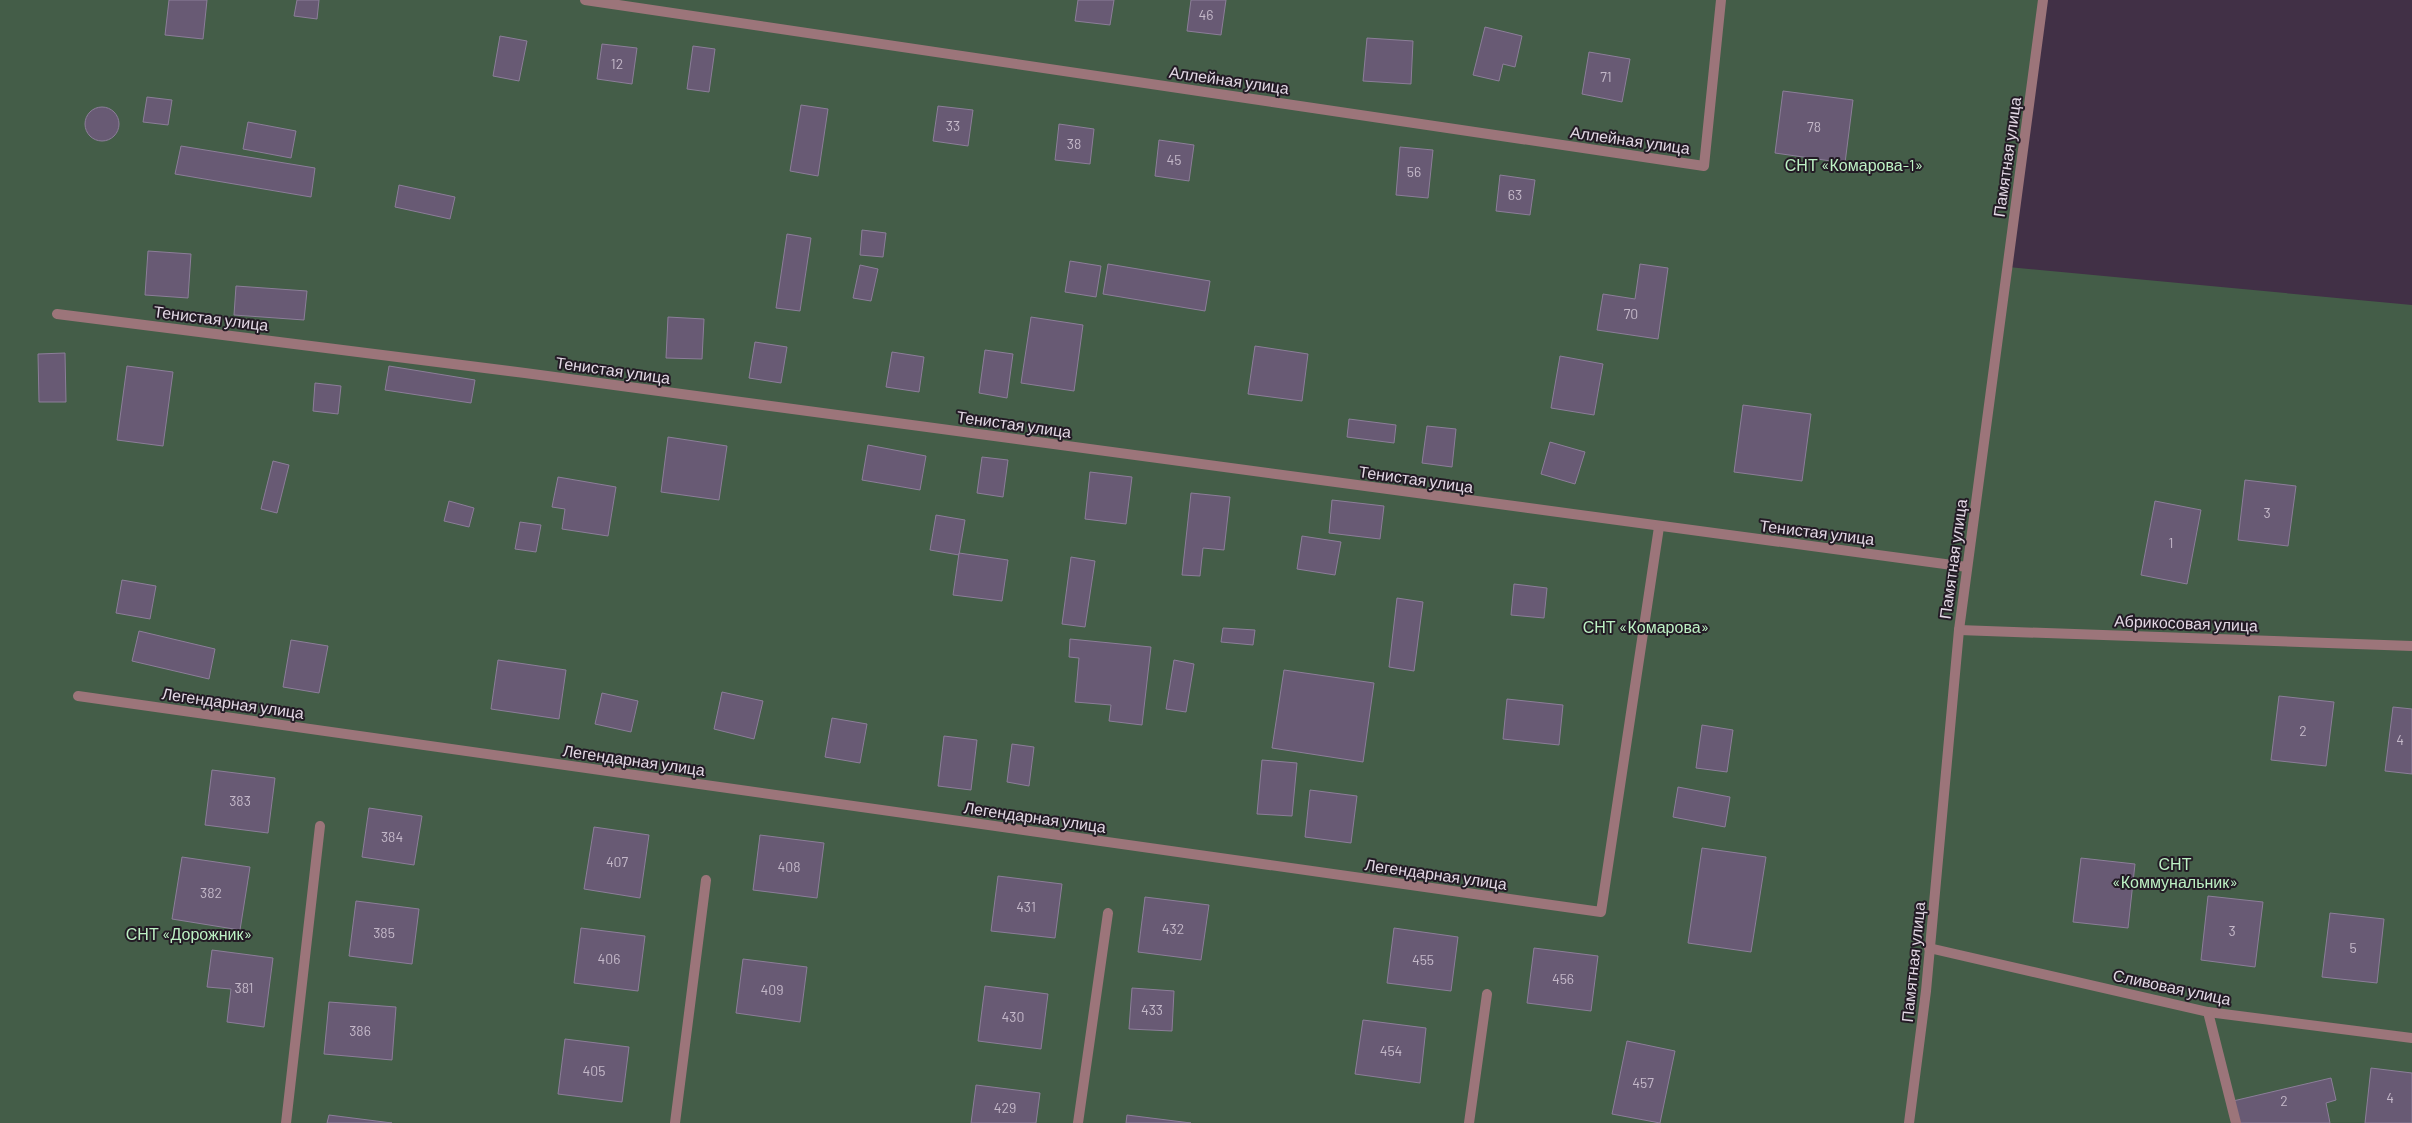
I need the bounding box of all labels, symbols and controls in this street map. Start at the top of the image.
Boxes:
house number: 46 [1199,6,1213,23]
house number: 12 [611,55,623,72]
street label: Аллейная улица [1168,62,1290,97]
house number: 71 [1600,68,1612,85]
street label: Памятная улица [1989,96,2024,218]
house number: 33 [946,117,960,134]
house number: 78 [1807,118,1821,135]
street label: Аллейная улица [1569,122,1691,157]
house number: 38 [1067,135,1081,152]
house number: 45 [1167,151,1181,168]
park label: СНТ «Комарова-1» [1785,155,1923,174]
house number: 56 [1407,163,1421,180]
house number: 63 [1508,186,1522,203]
street label: Тенистая улица [153,301,270,334]
house number: 70 [1624,305,1638,322]
street label: Тенистая улица [555,352,672,387]
street label: Тенистая улица [956,406,1073,441]
street label: Тенистая улица [1358,461,1475,496]
street label: Памятная улица [1935,498,1970,620]
house number: 3 [2263,504,2271,521]
street label: Тенистая улица [1759,515,1876,548]
house number: 1 [2169,534,2173,551]
street label: Абрикосовая улица [2114,610,2258,635]
park label: СНТ «Комарова» [1583,617,1709,636]
street label: Легендарная улица [161,683,305,722]
house number: 2 [2299,722,2307,739]
house number: 4 [2396,731,2404,748]
street label: Легендарная улица [562,740,706,779]
house number: 383 [229,792,251,809]
street label: Легендарная улица [963,797,1107,836]
house number: 384 [381,828,403,845]
house number: 407 [606,853,628,870]
street label: Легендарная улица [1364,854,1508,893]
park label: СНТ «Коммунальник» [2112,854,2238,891]
house number: 408 [778,858,800,875]
house number: 382 [200,884,222,901]
house number: 431 [1016,898,1036,915]
street label: Памятная улица [1897,901,1928,1023]
house number: 432 [1162,920,1184,937]
house number: 3 [2228,922,2236,939]
park label: СНТ «Дорожник» [126,924,252,943]
house number: 385 [373,924,395,941]
house number: 5 [2349,939,2357,956]
house number: 406 [598,950,620,967]
house number: 455 [1412,951,1434,968]
street label: Сливовая улица [2111,965,2233,1008]
house number: 456 [1552,970,1574,987]
house number: 381 [234,979,254,996]
house number: 409 [761,981,783,998]
house number: 433 [1141,1001,1163,1018]
house number: 430 [1002,1008,1024,1025]
house number: 386 [349,1022,371,1039]
house number: 454 [1380,1042,1402,1059]
house number: 405 [583,1062,605,1079]
house number: 457 [1632,1074,1654,1091]
house number: 4 [2386,1089,2394,1106]
house number: 2 [2280,1092,2288,1109]
house number: 429 [994,1099,1016,1116]

